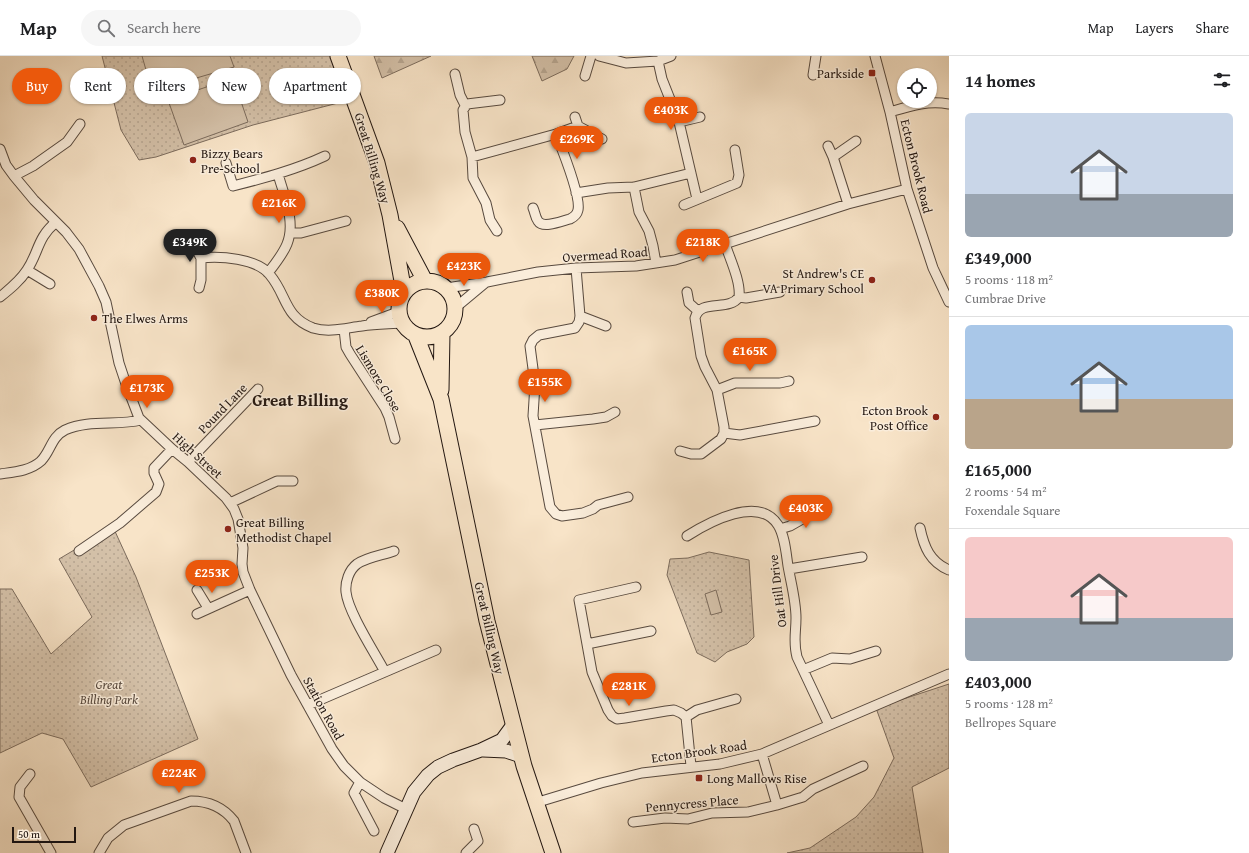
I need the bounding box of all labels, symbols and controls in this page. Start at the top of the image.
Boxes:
search box [81,10,361,46]
text: Map [20,14,57,42]
icon: search [95,17,117,39]
text: Search here [127,17,201,38]
text: Map [1088,18,1114,38]
text: Layers [1136,18,1174,38]
text: Share [1196,18,1229,38]
place label: Parkside [817,64,864,83]
chip: Buy [12,68,62,104]
chip: Rent [70,68,126,104]
chip: Filters [134,68,199,104]
chip: New [207,68,261,104]
chip: Apartment [269,68,361,104]
marker: Parkside [867,68,877,78]
map controls [897,68,937,108]
button: locate [897,68,937,108]
text: 14 homes [965,68,1036,93]
icon: filters [1211,69,1233,91]
pin: £403K [643,97,699,131]
text: £403K [653,100,689,119]
street label: Great Billing Way [350,110,396,206]
street label: Ecton Brook Road [896,117,937,215]
pin: £269K [549,126,605,160]
text: £269K [559,129,595,148]
icon: home [1063,139,1135,211]
place label: Bizzy Bears Pre-School [201,144,263,178]
marker: Bizzy Bears Pre-School [188,155,198,165]
pin: £216K [251,190,307,224]
text: £216K [261,193,297,212]
pin: £349K [162,229,218,263]
pin: £218K [675,229,731,263]
text: £349K [172,232,208,251]
text: £218K [685,232,721,251]
street label: Overmead Road [562,242,648,267]
text: £349,000 [965,245,1031,270]
pin: £423K [436,253,492,287]
text: £423K [446,256,482,275]
place label: St Andrew's CE VA Primary School [762,264,864,298]
text: 5 rooms · 118 m² [965,270,1053,289]
marker: St Andrew's CE VA Primary School [867,275,877,285]
pin: £380K [354,280,410,314]
text: £380K [364,283,400,302]
text: Cumbrae Drive [965,289,1046,308]
place label: The Elwes Arms [102,309,188,328]
marker: The Elwes Arms [89,313,99,323]
pin: £165K [722,338,778,372]
street label: Lismore Close [351,341,406,415]
text: £165K [732,341,768,360]
icon: home [1063,351,1135,423]
pin: £155K [517,369,573,403]
text: £155K [527,372,563,391]
pin: £173K [119,375,175,409]
text: £173K [129,378,165,397]
street label: Pound Lane [193,379,251,438]
district label: Great Billing [252,387,348,412]
place label: Ecton Brook Post Office [862,401,928,435]
marker: Ecton Brook Post Office [931,412,941,422]
street label: High Street [168,428,227,483]
text: £165,000 [965,457,1031,482]
text: 2 rooms · 54 m² [965,482,1047,501]
pin: £403K [778,495,834,529]
text: £403K [788,498,824,517]
text: Foxendale Square [965,501,1060,520]
place label: Great Billing Methodist Chapel [236,513,332,547]
marker: Great Billing Methodist Chapel [223,524,233,534]
street label: Oat Hill Drive [764,553,791,628]
pin: £253K [184,560,240,594]
text: £253K [194,563,230,582]
icon: home [1063,563,1135,635]
street label: Great Billing Way [470,580,509,677]
text: £403,000 [965,669,1031,694]
street label: Station Road [298,673,349,743]
pin: £281K [601,673,657,707]
park label: Great Billing Park [79,675,138,709]
text: £281K [611,676,647,695]
text: 5 rooms · 128 m² [965,694,1053,713]
text: Bellropes Square [965,713,1056,732]
street label: Ecton Brook Road [650,735,748,768]
pin: £224K [151,760,207,794]
text: £224K [161,763,197,782]
place label: Long Mallows Rise [707,769,807,788]
marker: Long Mallows Rise [694,773,704,783]
street label: Pennycress Place [645,790,739,817]
scale bar [12,825,76,844]
text: 50 m [18,826,40,842]

